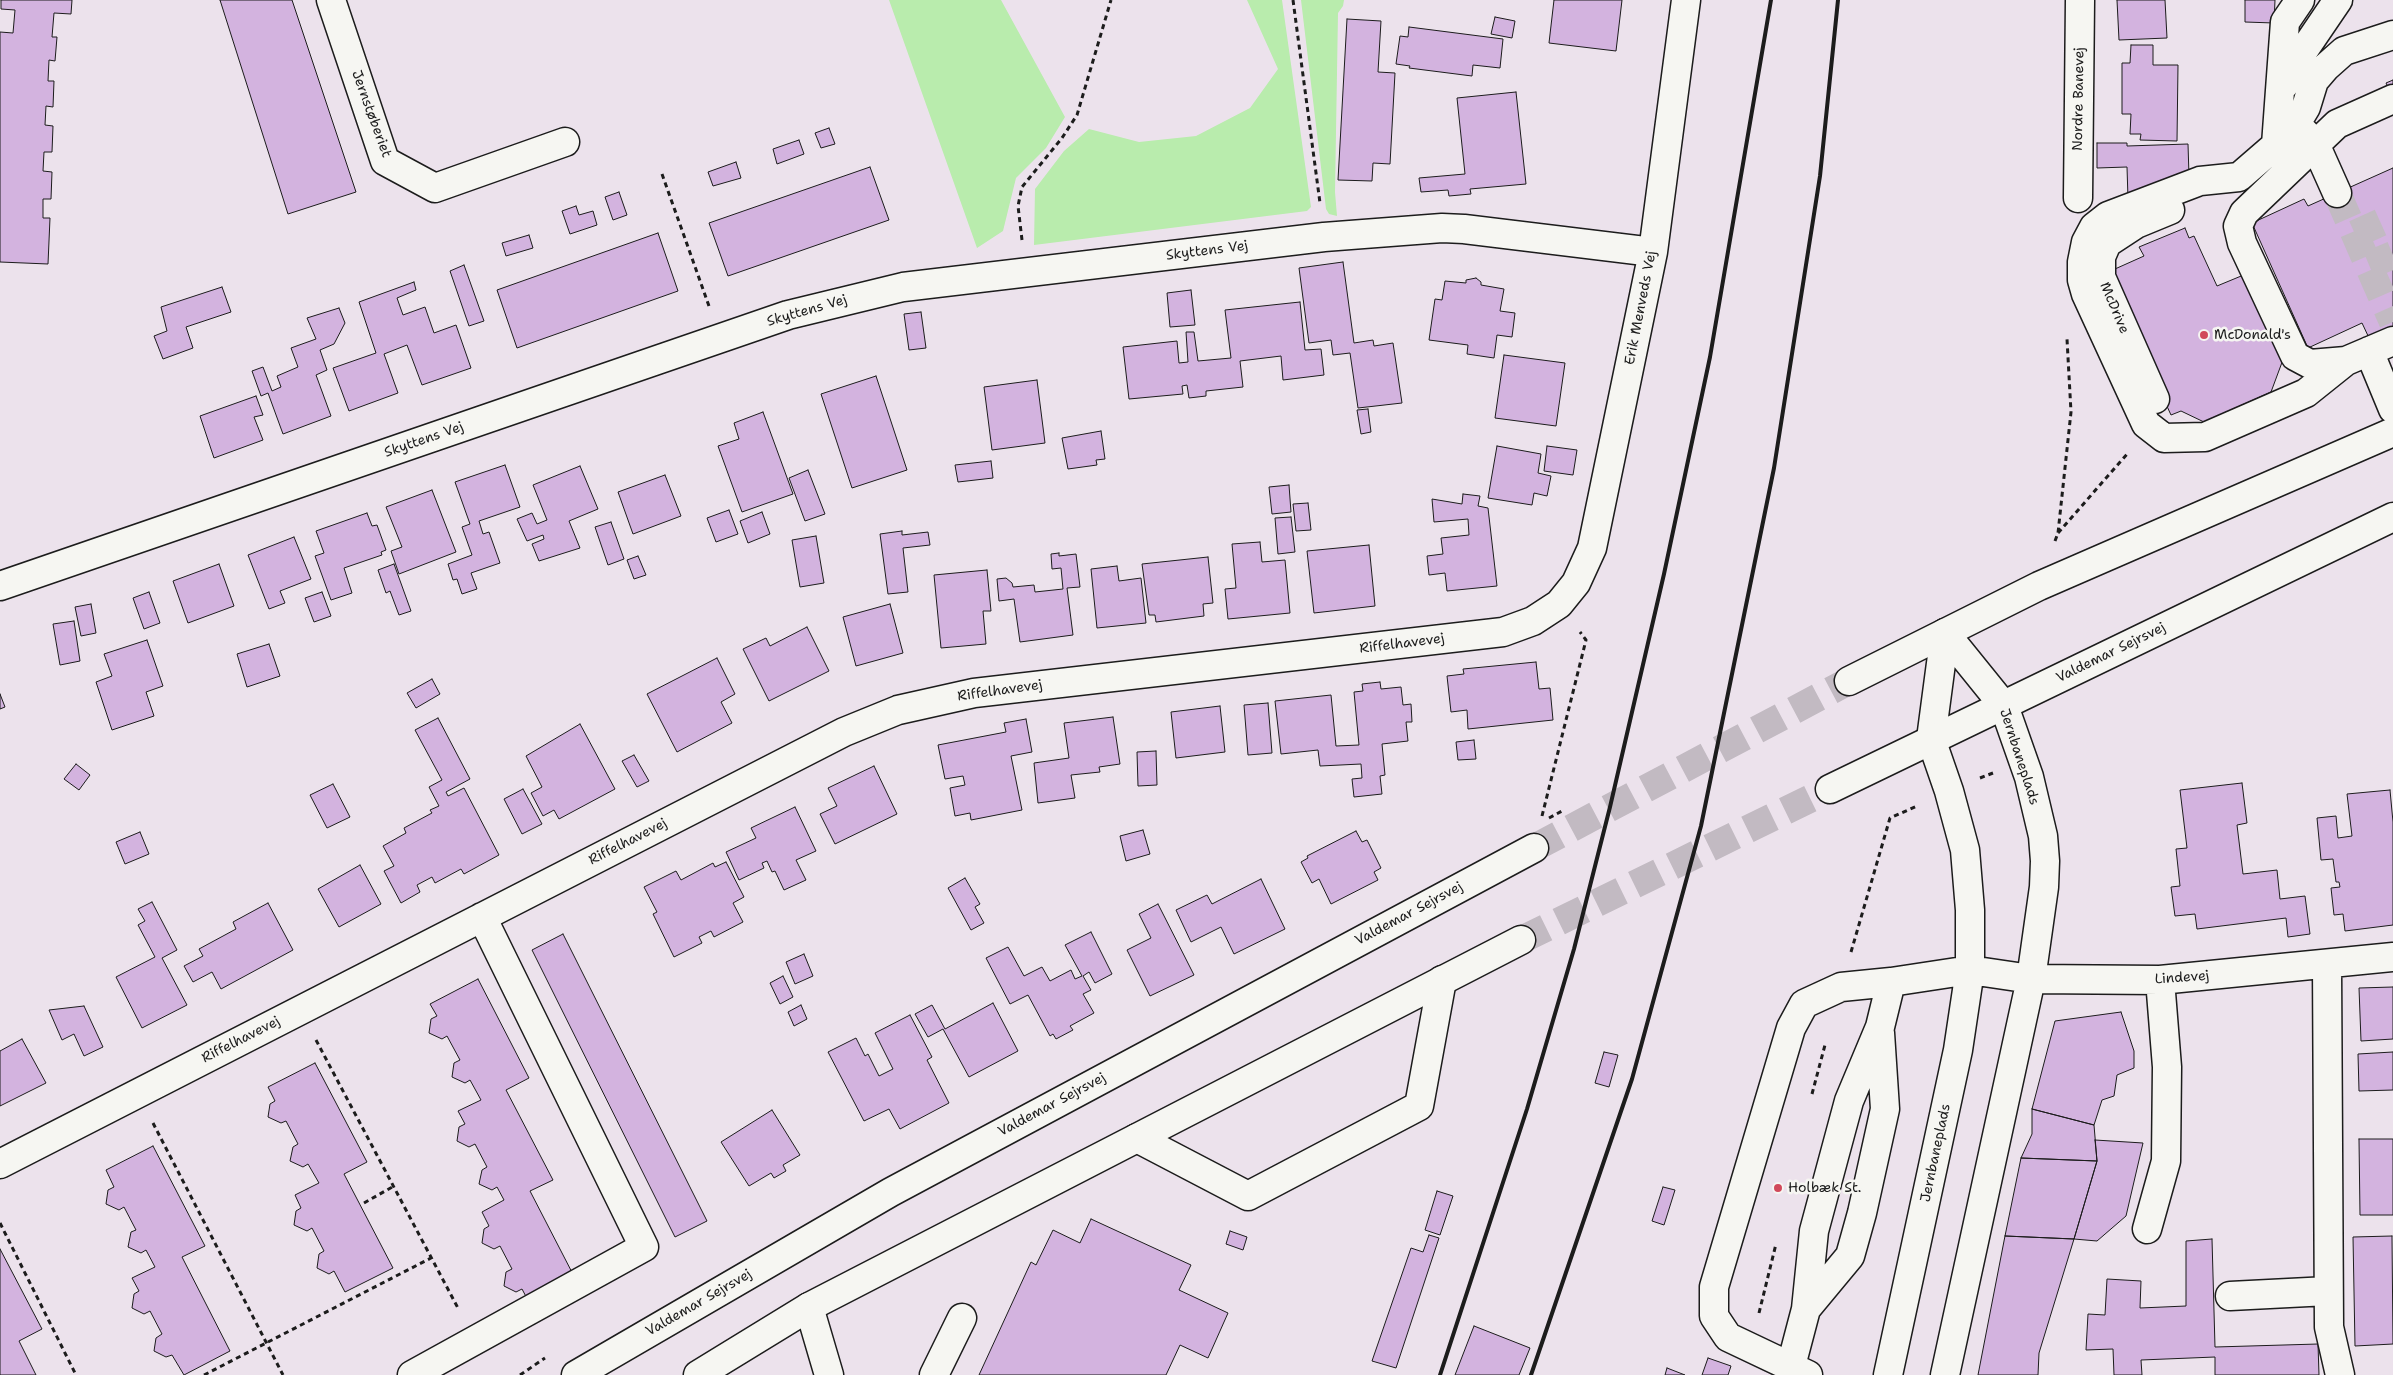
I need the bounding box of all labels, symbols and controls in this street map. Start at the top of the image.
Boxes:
street label: Nordre Banevej [2070,47,2088,151]
street label: Jernstøberiet [347,68,395,160]
street label: Skyttens Vej [1165,238,1249,264]
street label: Erik Menveds Vej [1622,250,1660,366]
street label: McDrive [2096,280,2132,336]
street label: Skyttens Vej [765,292,849,330]
place label: McDonald's [2214,327,2291,343]
marker: McDonald's [2198,329,2210,341]
street label: Skyttens Vej [382,419,466,461]
street label: Valdemar Sejrsvej [2054,619,2168,687]
street label: Riffelhavevej [1358,630,1446,658]
street label: Riffelhavevej [956,677,1044,705]
street label: Jernbaneplads [1996,707,2042,807]
street label: Riffelhavevej [586,815,670,869]
street label: Valdemar Sejrsvej [1352,879,1466,949]
street label: Lindevej [2154,968,2210,988]
street label: Riffelhavevej [199,1013,283,1067]
street label: Valdemar Sejrsvej [995,1070,1109,1140]
street label: Jernbaneplads [1917,1102,1955,1204]
place label: Holbæk St. [1788,1180,1861,1196]
marker: Holbæk St. [1772,1182,1784,1194]
street label: Valdemar Sejrsvej [643,1266,755,1340]

